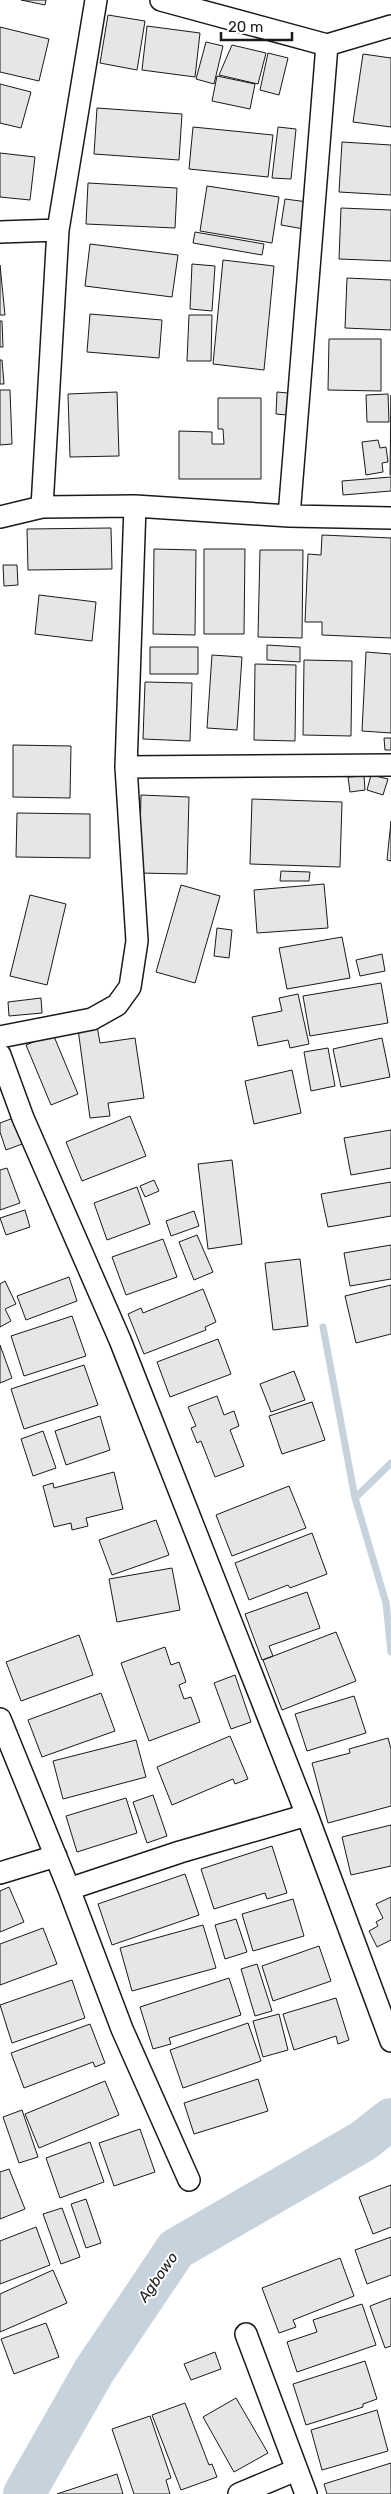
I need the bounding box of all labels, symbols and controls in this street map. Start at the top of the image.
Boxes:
scale bar [221,10,292,42]
text: 20 m [228,18,263,36]
water label: Agbowo [134,2248,182,2306]

